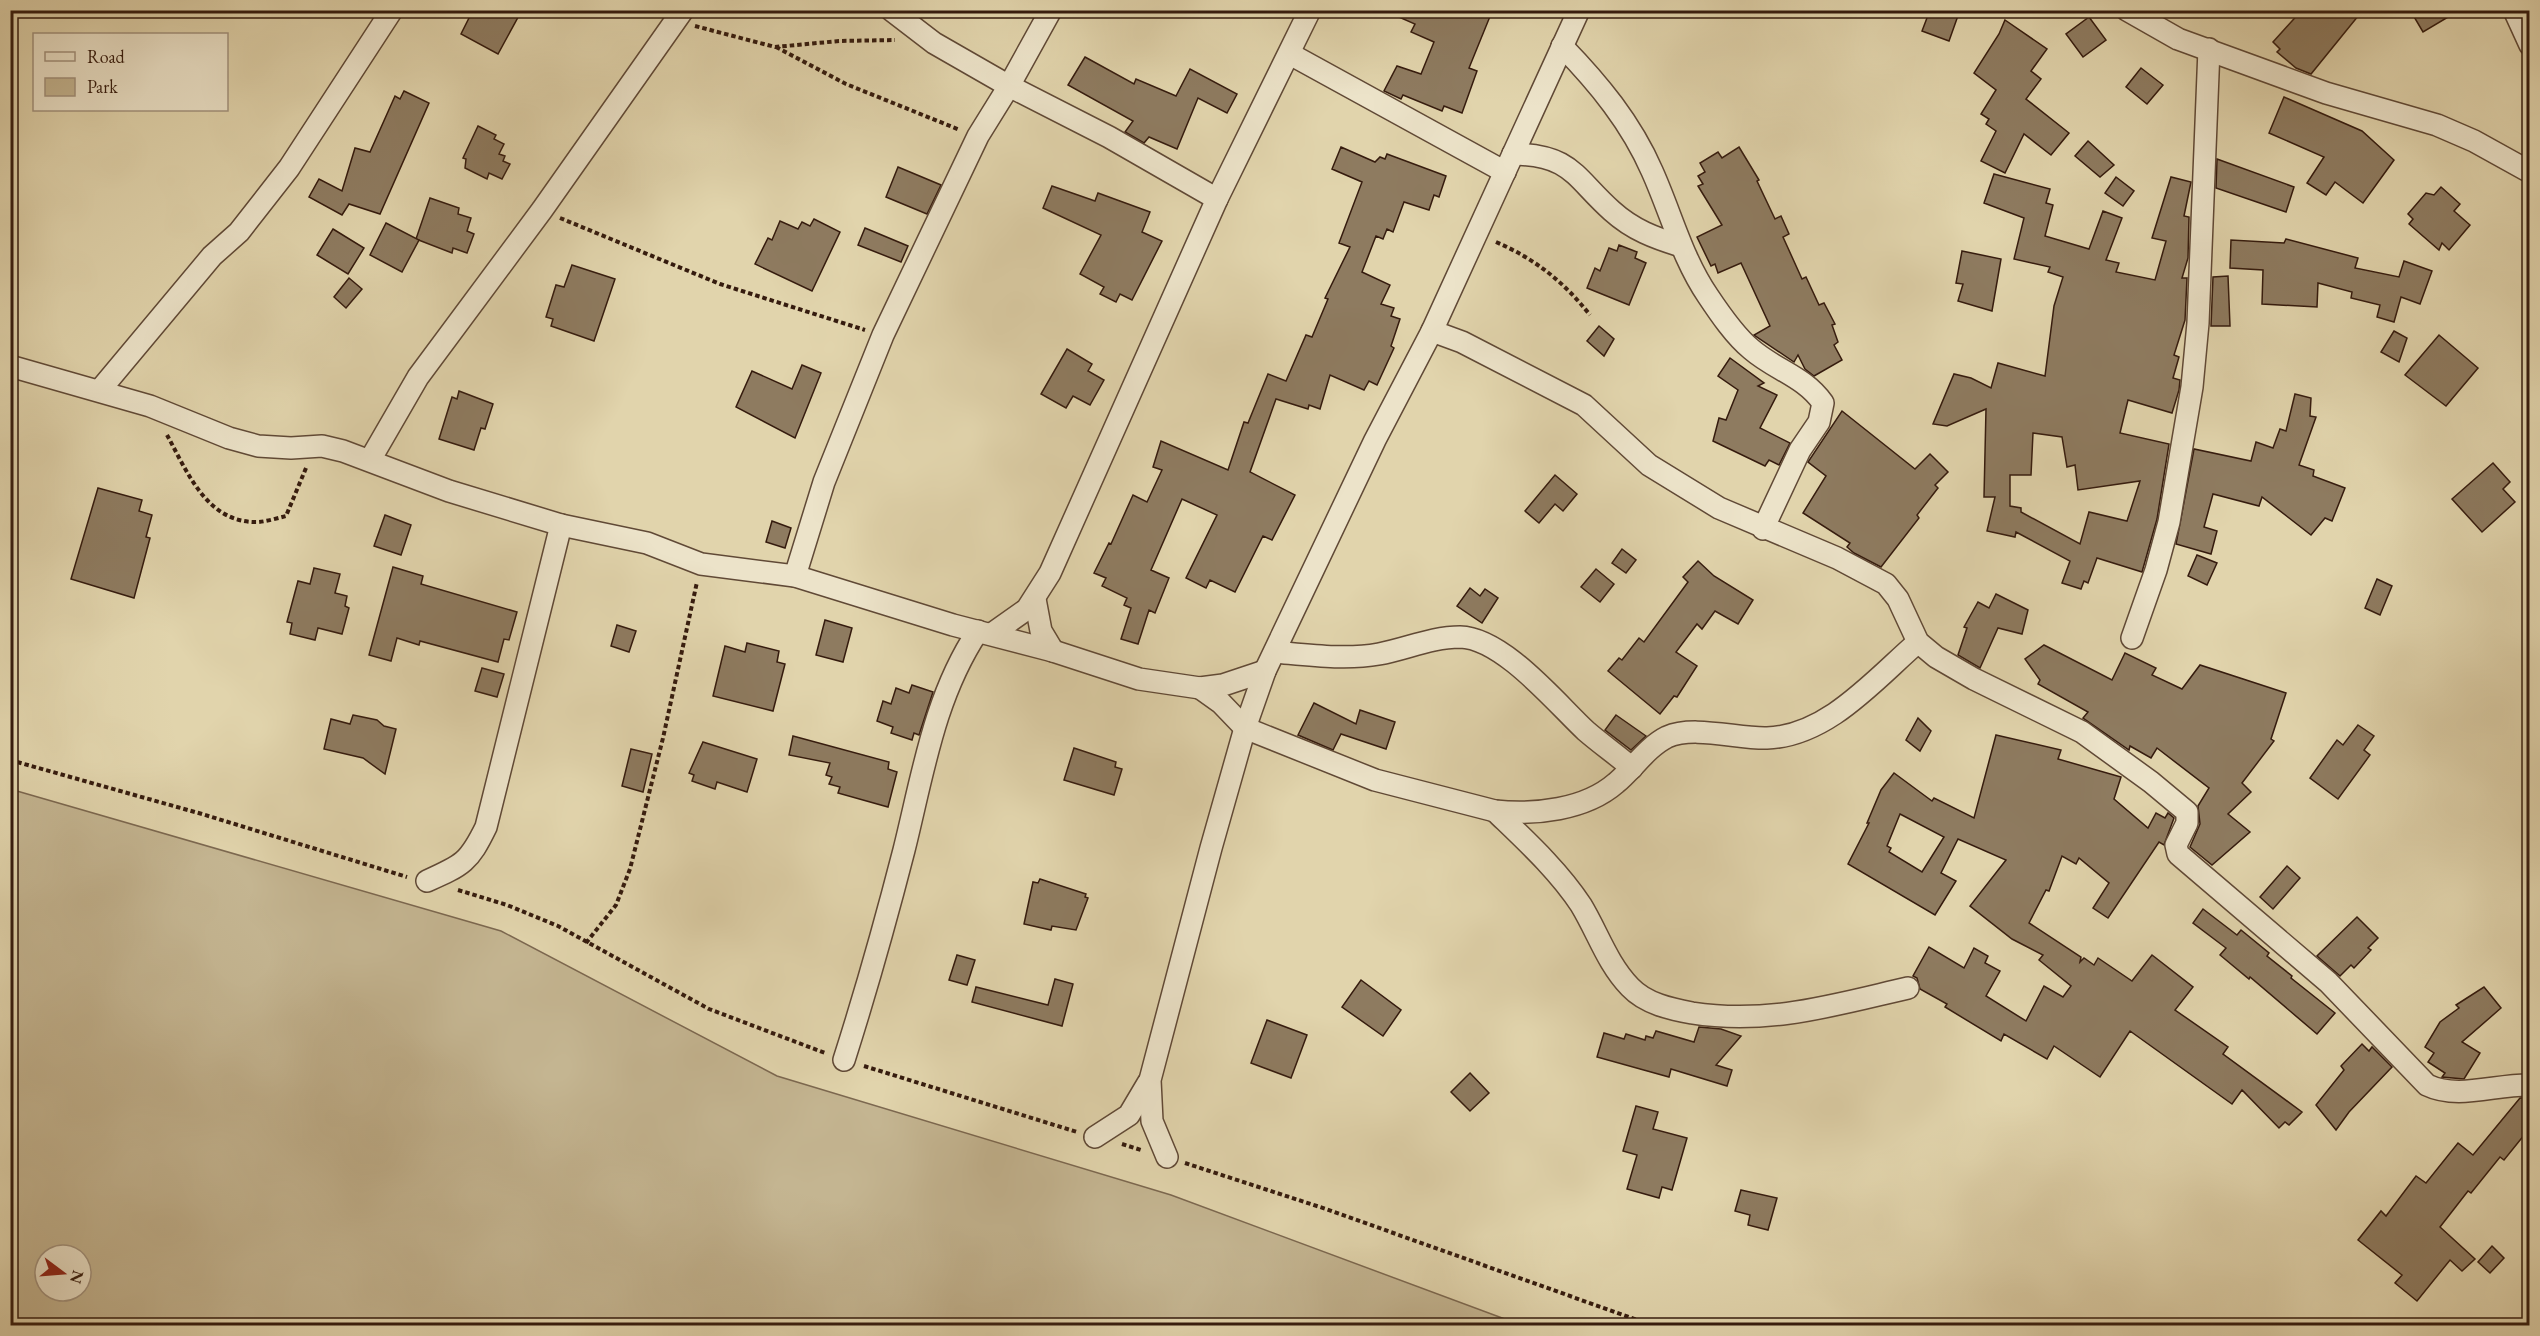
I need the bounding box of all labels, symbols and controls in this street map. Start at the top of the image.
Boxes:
legend [33,33,228,111]
text: Road [87,45,126,68]
text: Park [87,75,118,98]
north arrow [33,1243,93,1303]
text: N [65,1268,89,1286]

